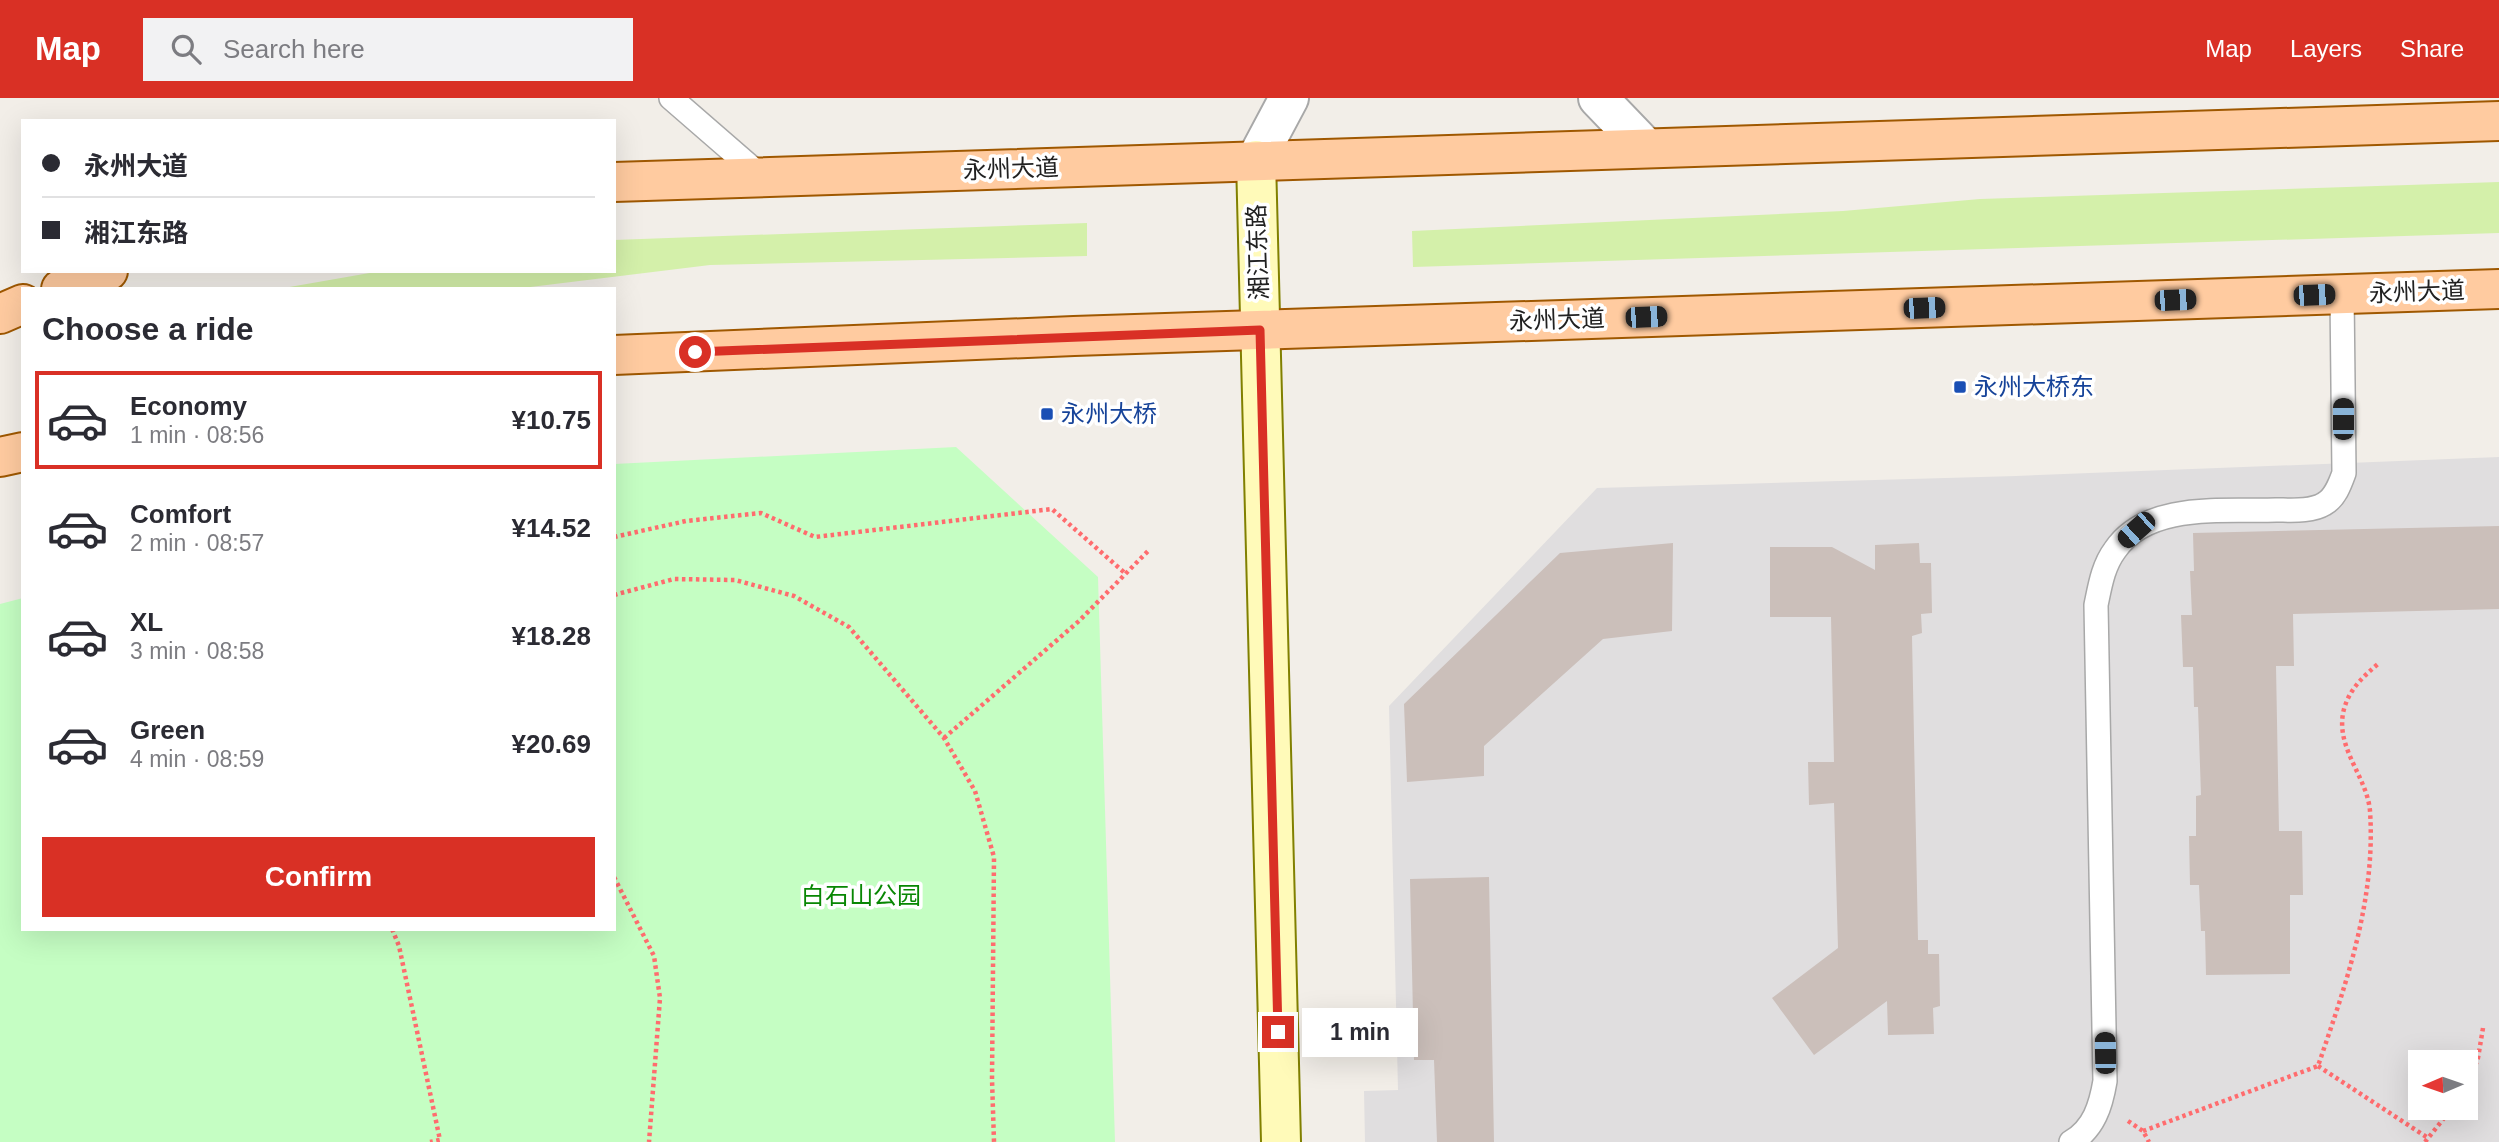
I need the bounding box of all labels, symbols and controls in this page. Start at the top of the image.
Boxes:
search box [143,18,633,81]
text: Map [35,30,101,67]
icon: search [167,30,205,68]
text: Search here [223,34,365,64]
text: Map [2205,35,2252,62]
text: Layers [2290,35,2362,62]
text: Share [2400,35,2464,62]
text: 永州大道 [84,151,188,181]
street label: 永州大道 [963,153,1059,184]
street label: 湘江东路 [1242,204,1273,300]
text: 湘江东路 [84,218,188,248]
street label: 永州大道 [2369,276,2465,307]
car [2293,284,2336,306]
car [2154,289,2197,311]
car [1903,297,1946,319]
street label: 永州大道 [1509,304,1605,335]
car [1625,306,1668,328]
text: Choose a ride [42,311,254,347]
route start [679,336,711,368]
place label: 永州大桥东 [1974,373,2094,400]
marker: 永州大桥东 [1952,379,1968,395]
icon: car [46,389,109,452]
text: Economy [130,391,247,421]
car [2333,398,2354,440]
place label: 永州大桥 [1061,400,1157,427]
text: ¥10.75 [511,405,591,435]
marker: 永州大桥 [1039,406,1055,422]
text: 1 min · 08:56 [130,422,264,448]
icon: car [46,497,109,560]
text: Comfort [130,499,231,529]
car [2114,508,2159,552]
text: ¥14.52 [511,513,591,543]
text: 2 min · 08:57 [130,530,264,556]
icon: car [46,605,109,668]
text: XL [130,607,163,637]
text: ¥18.28 [511,621,591,651]
text: 3 min · 08:58 [130,638,264,664]
icon: car [46,713,109,776]
text: Green [130,715,205,745]
text: ¥20.69 [511,729,591,759]
text: 4 min · 08:59 [130,746,264,772]
button: Confirm [42,837,595,917]
park label: 白石山公园 [801,882,921,909]
callout: 1 min [1302,1007,1418,1056]
route end [1262,1016,1294,1048]
text: 1 min [1330,1019,1390,1045]
car [2095,1032,2116,1074]
north arrow [2408,1050,2478,1120]
map controls [2408,1050,2478,1120]

